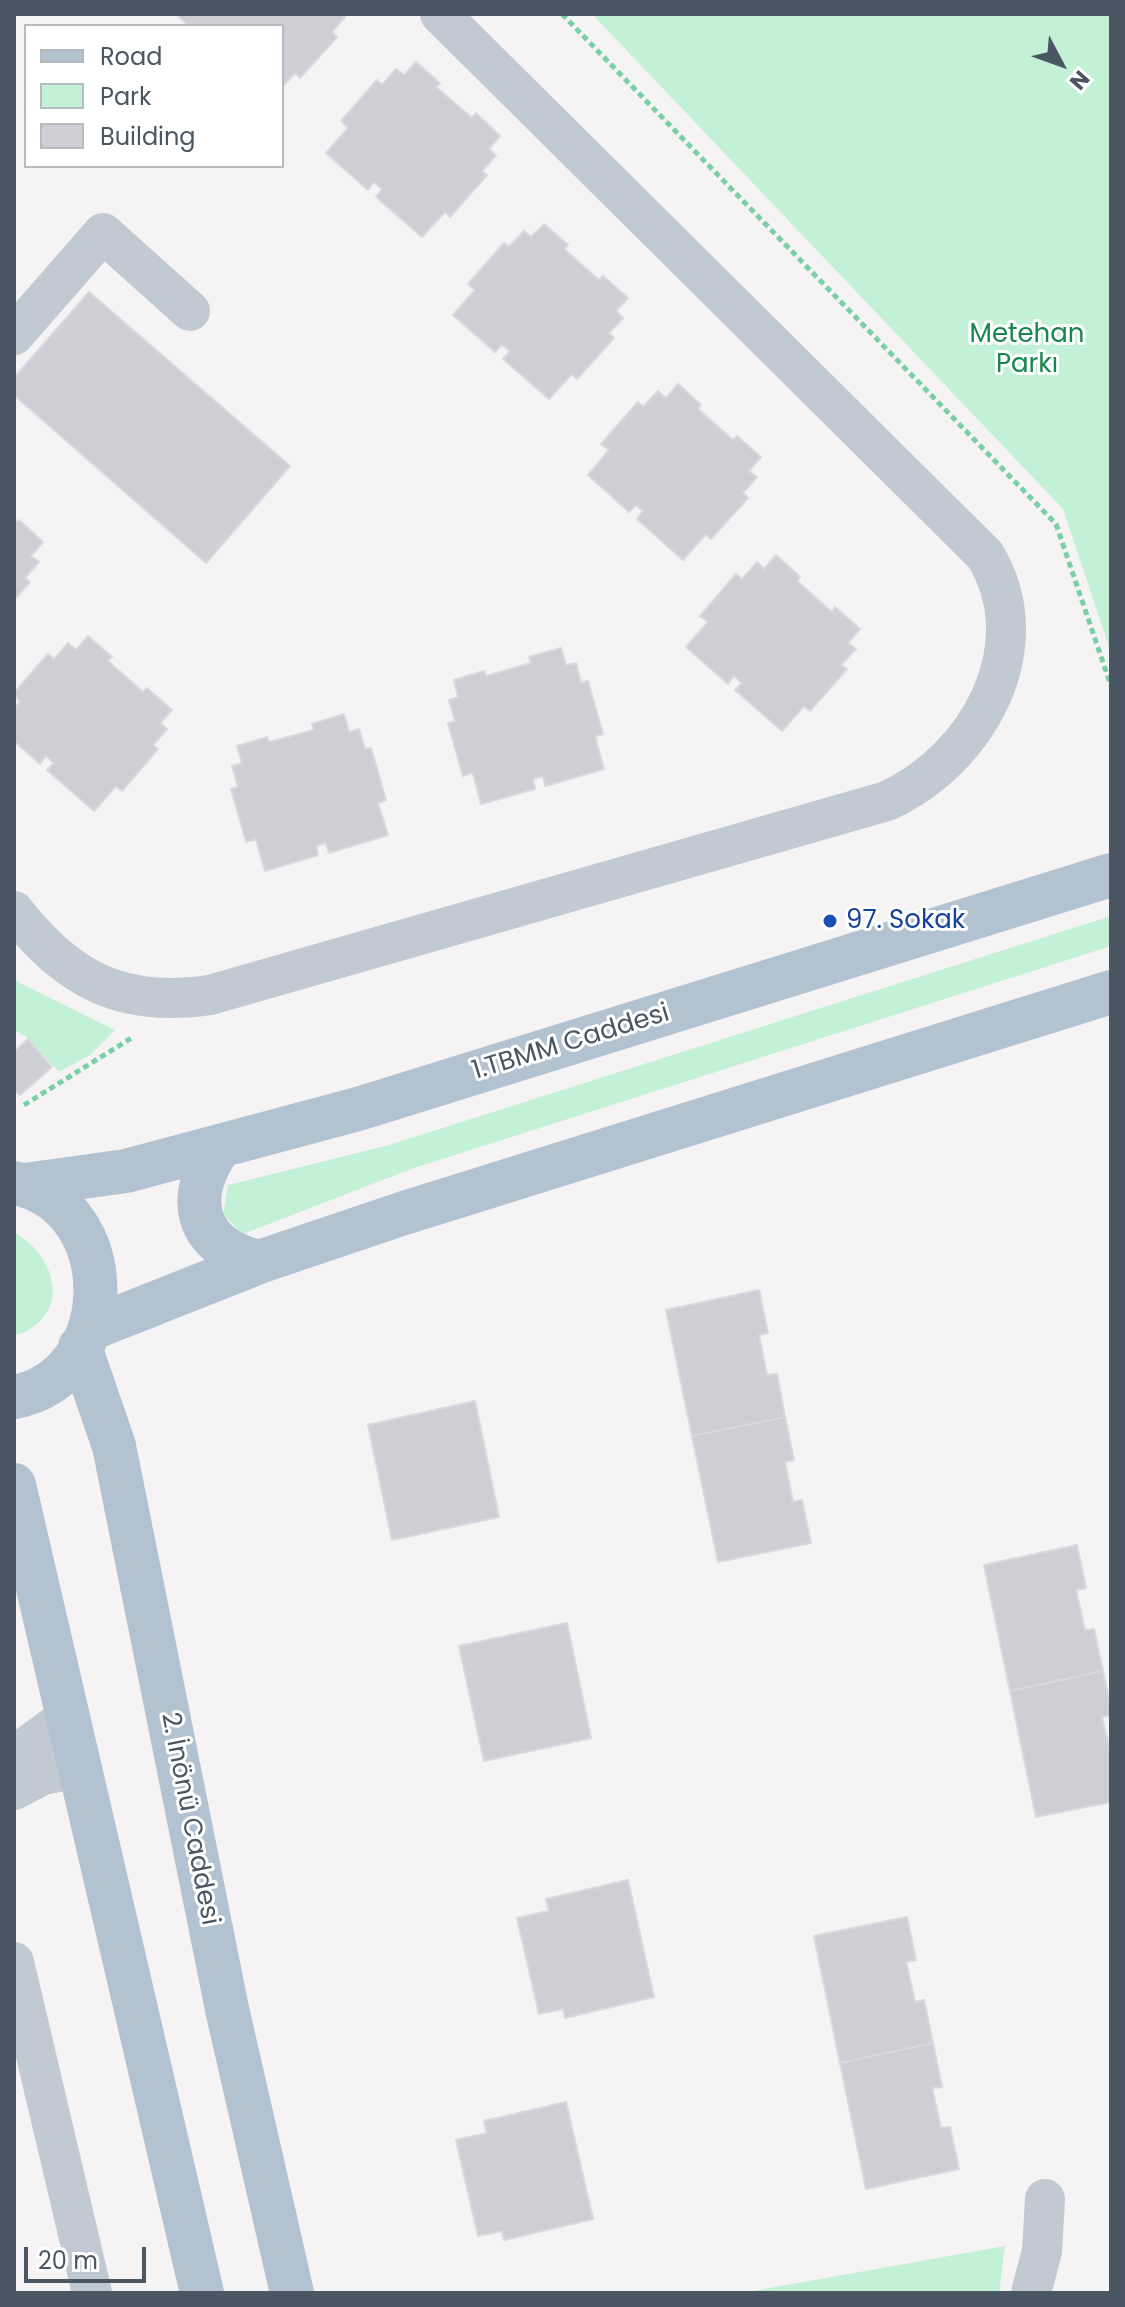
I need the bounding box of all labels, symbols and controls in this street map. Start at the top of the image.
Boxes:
legend [24,24,284,168]
north arrow [1021,24,1101,104]
text: Road [100,40,162,73]
text: N [1062,64,1097,96]
text: Park [100,80,151,113]
text: Building [100,120,196,153]
park label: Metehan Parkı [970,319,1084,380]
place label: 97. Sokak [846,905,965,937]
marker: 97. Sokak [821,912,839,930]
street label: 1.TBMM Caddesi [469,998,673,1088]
street label: 2. İnönü Caddesi [153,1710,225,1928]
scale bar [28,2231,150,2281]
text: 20 m [38,2244,98,2277]

